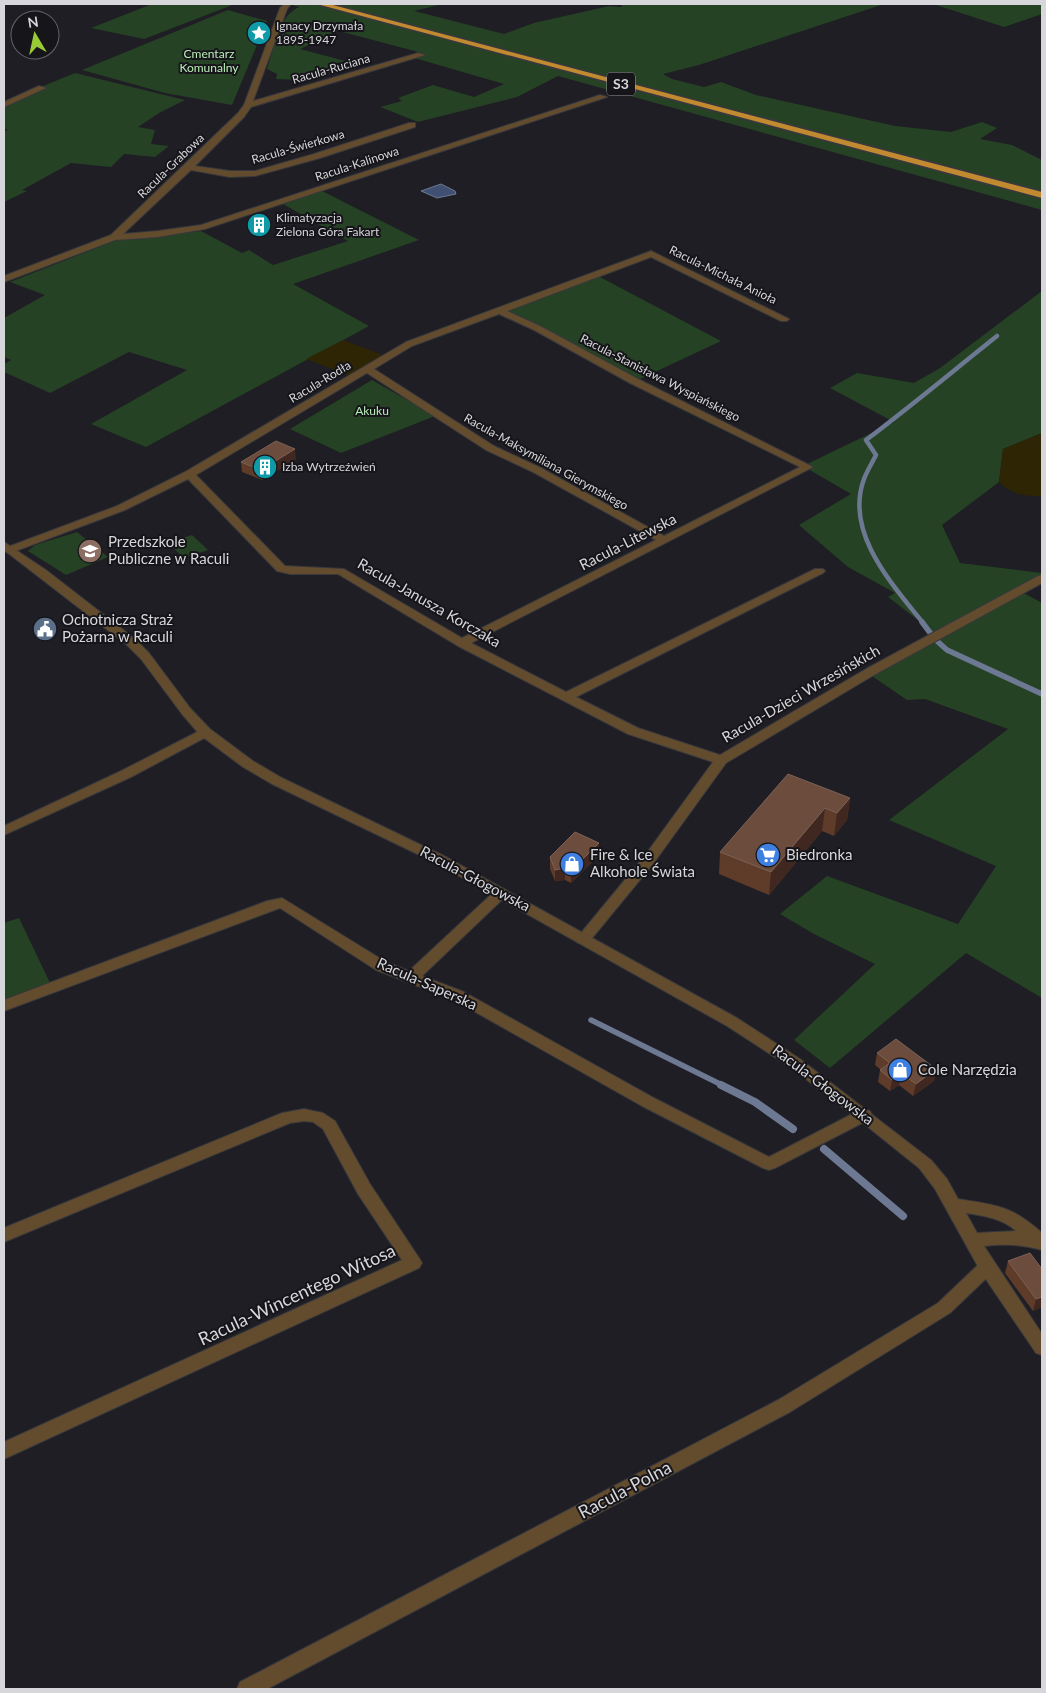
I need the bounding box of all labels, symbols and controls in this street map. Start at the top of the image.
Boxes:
north arrow [10,10,60,60]
text: N [26,12,40,31]
place label: Ignacy Drzymała 1895-1947 [276,18,363,47]
place icon: Ignacy Drzymała 1895-1947 [246,20,272,46]
park label: Cmentarz Komunalny [179,46,239,75]
street label: Racula-Ruciana [290,50,372,87]
road number: S3 [607,72,635,96]
street label: Racula-Świerkowa [250,126,346,167]
street label: Racula-Grabowa [134,130,207,201]
street label: Racula-Kalinowa [313,143,401,184]
place label: Klimatyzacja Zielona Góra Fakart [276,210,380,239]
building icon: Klimatyzacja Zielona Góra Fakart [246,212,272,238]
street label: Racula-Michała Anioła [667,242,780,307]
street label: Racula-Stanisława Wyspiańskiego [578,331,743,425]
street label: Racula-Rodła [286,357,353,406]
park label: Akuku [355,403,389,418]
street label: Racula-Maksymiliana Gierymskiego [462,410,631,513]
building icon: Izba Wytrzeźwień [252,454,278,480]
place label: Izba Wytrzeźwień [282,459,376,474]
street label: Racula-Litewska [576,509,679,573]
place label: Przedszkole Publiczne w Raculi [108,532,229,567]
school or university icon: Przedszkole Publiczne w Raculi [77,538,103,564]
street label: Racula-Janusza Korczaka [355,554,504,651]
place label: Ochotnicza Straż Pożarna w Raculi [62,610,173,645]
public building icon: Ochotnicza Straż Pożarna w Raculi [32,616,58,642]
street label: Racula-Dzieci Wrzesińskich [718,640,883,746]
street label: Racula-Głogowska [417,841,534,915]
supermarket icon: Biedronka [755,842,781,868]
place label: Fire & Ice Alkohole Świata [590,845,695,880]
place label: Biedronka [786,845,853,863]
shop icon: Fire & Ice Alkohole Świata [559,851,585,877]
street label: Racula-Saperska [375,953,480,1013]
street label: Racula-Głogowska [769,1040,878,1128]
shop icon: Cole Narzędzia [887,1057,913,1083]
place label: Cole Narzędzia [918,1060,1017,1078]
street label: Racula-Wincentego Witosa [194,1239,399,1350]
street label: Racula-Polna [574,1455,675,1523]

